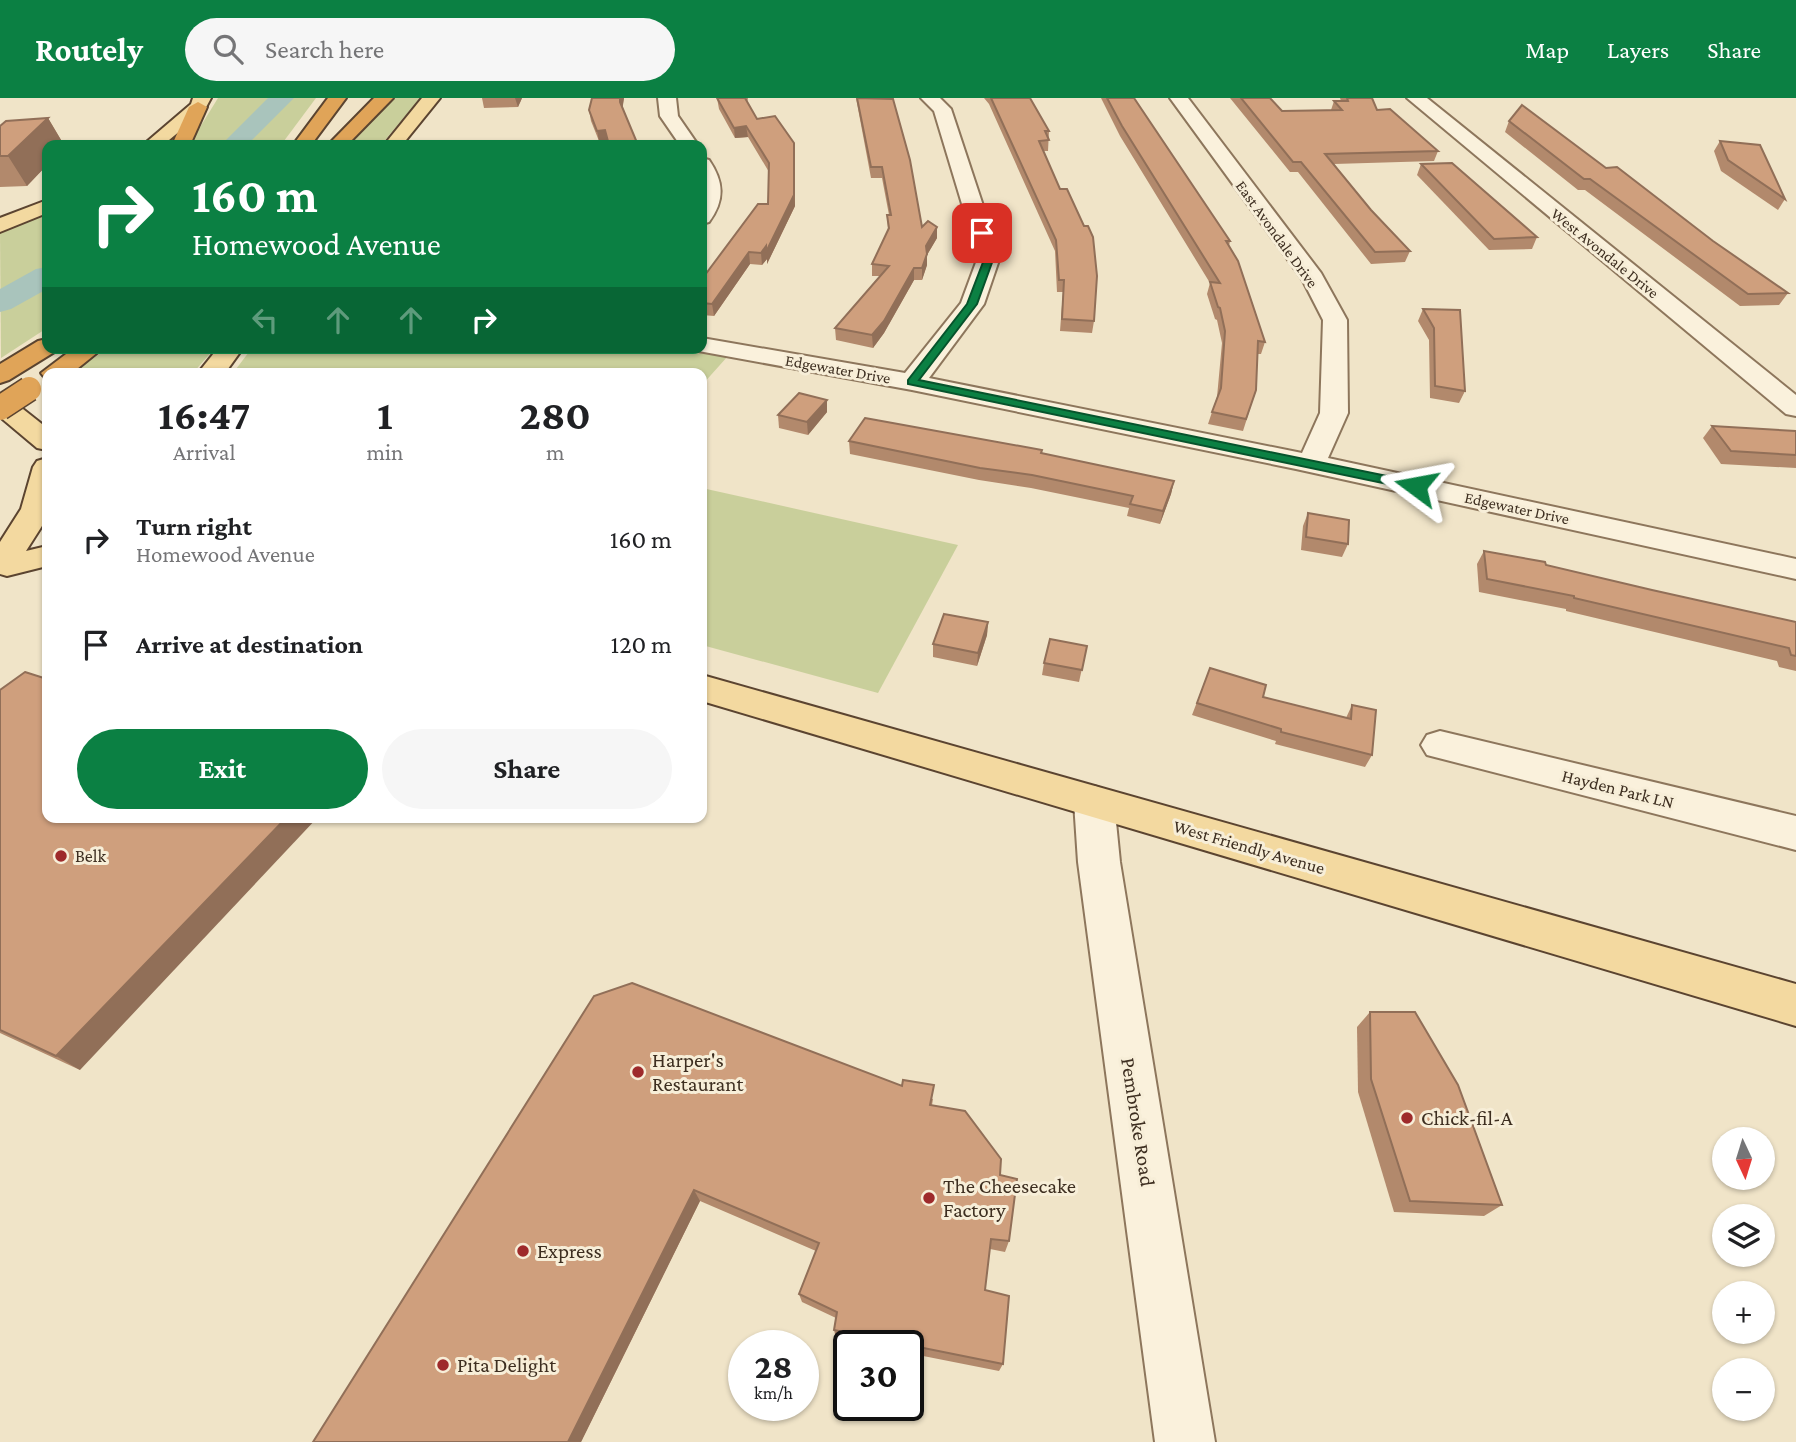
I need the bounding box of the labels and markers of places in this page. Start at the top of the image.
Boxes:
pin [952,203,1012,263]
place label: Belk [75,846,106,866]
marker: Belk [53,848,69,864]
place label: Harper's Restaurant [652,1048,745,1096]
marker: Harper's Restaurant [630,1064,646,1080]
place label: Chick-fil-A [1421,1106,1513,1130]
marker: Chick-fil-A [1399,1110,1415,1126]
place label: The Cheesecake Factory [943,1174,1076,1222]
marker: The Cheesecake Factory [921,1190,937,1206]
place label: Express [537,1239,602,1263]
marker: Express [515,1243,531,1259]
place label: Pita Delight [457,1353,557,1377]
marker: Pita Delight [435,1357,451,1373]

